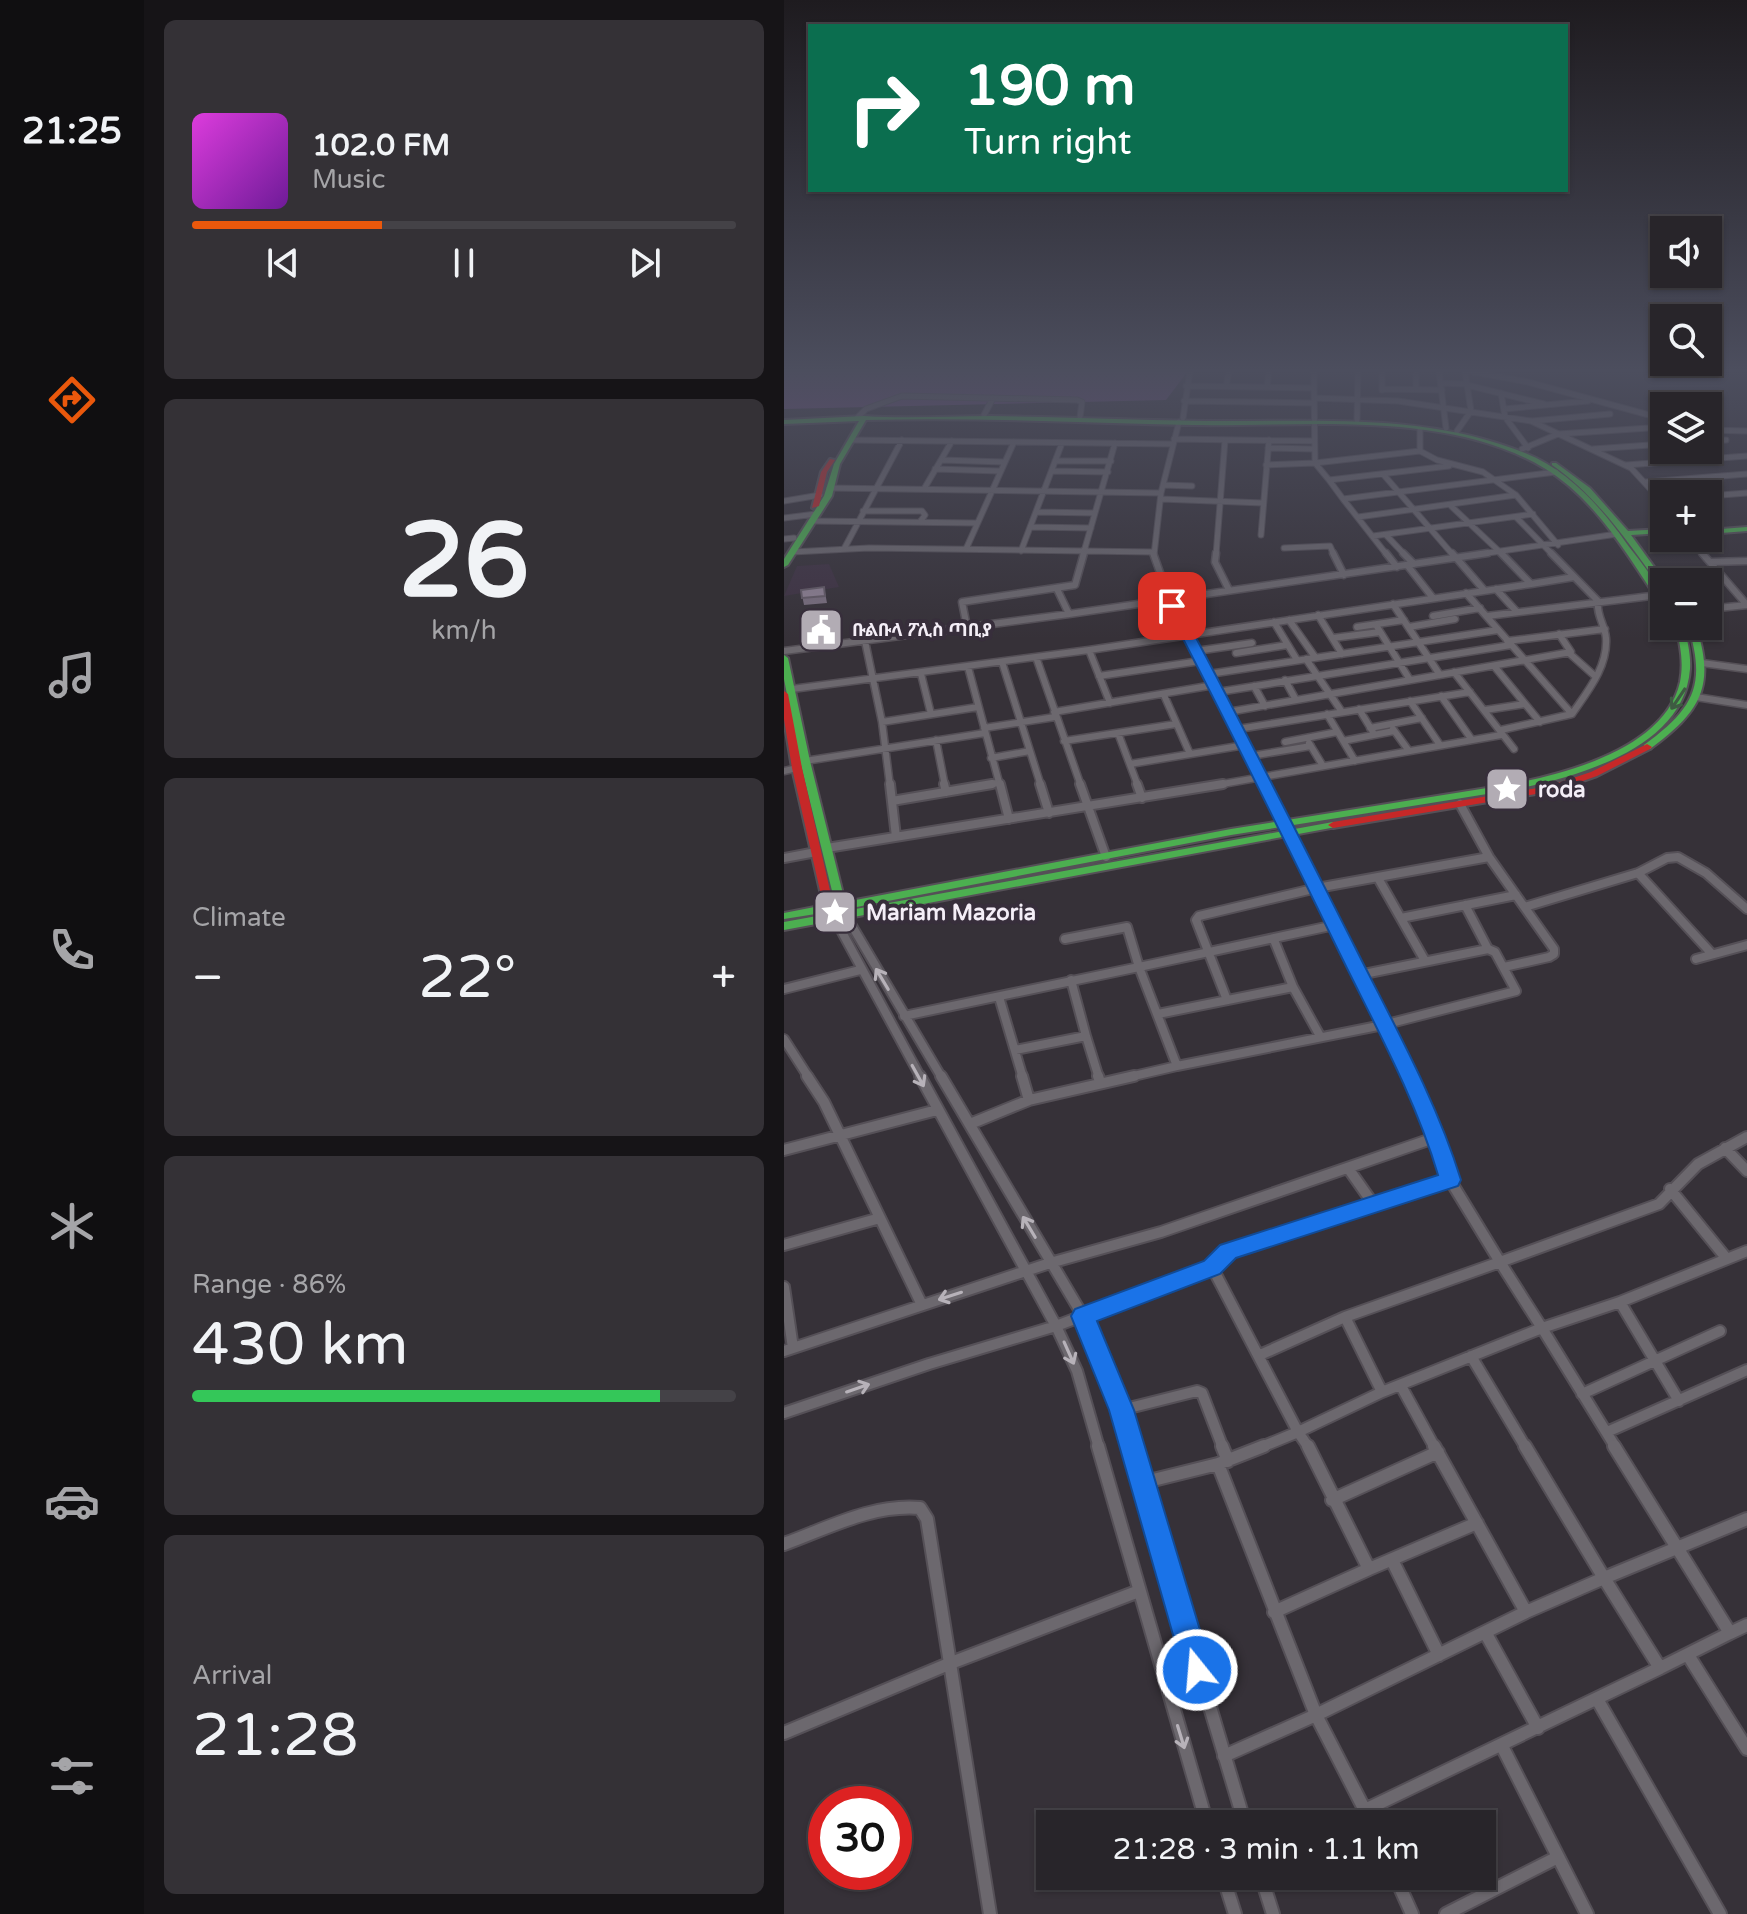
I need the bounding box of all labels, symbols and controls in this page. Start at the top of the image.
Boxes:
text: 190 m [964,53,1135,120]
icon: right [832,56,936,160]
text: 21:25 [22,110,122,153]
text: Turn right [964,121,1131,164]
text: 102.0 FM [312,127,450,164]
text: Music [312,164,385,195]
map controls [1650,216,1722,640]
button: sound [1650,216,1722,288]
icon: previous [261,241,305,285]
icon: pause [442,241,486,285]
icon: next [623,241,667,285]
button: search [1650,304,1722,376]
icon: directions [44,372,100,428]
button: layers [1650,392,1722,464]
button: + [1650,480,1722,552]
text: 26 [399,500,529,625]
button: − [1650,568,1722,640]
pin [1138,572,1206,640]
icon: arrive [1150,584,1194,628]
public building icon: ቡልቡላ ፖሊስ ጣቢያ [797,606,845,654]
text: km/h [431,615,497,646]
place label: ቡልቡላ ፖሊስ ጣቢያ [852,619,992,641]
icon: music [44,647,100,703]
one-way arrow [1670,687,1686,710]
place icon: roda [1483,765,1531,813]
place label: roda [1538,777,1586,803]
place icon: Mariam Mazoria [811,888,859,936]
place label: Mariam Mazoria [866,900,1036,926]
text: Climate [192,902,286,933]
icon: phone [44,922,100,978]
text: 22° [418,942,516,1014]
text: − [192,952,223,1005]
text: + [711,952,736,1005]
one-way arrow [874,968,890,991]
one-way arrow [911,1063,926,1087]
icon: climate [44,1198,100,1254]
one-way arrow [1021,1216,1037,1239]
text: Range · 86% [192,1269,346,1300]
one-way arrow [937,1289,963,1304]
text: 430 km [192,1309,408,1381]
one-way arrow [1062,1341,1077,1365]
one-way arrow [845,1379,870,1394]
icon: car [44,1473,100,1529]
position arrow [1155,1628,1239,1712]
text: Arrival [192,1660,272,1691]
text: 21:28 [192,1700,358,1772]
one-way arrow [1174,1723,1189,1749]
icon: filters [44,1748,100,1804]
speed limit sign: 30 [808,1786,912,1890]
text: 21:28 · 3 min · 1.1 km [1112,1831,1420,1868]

